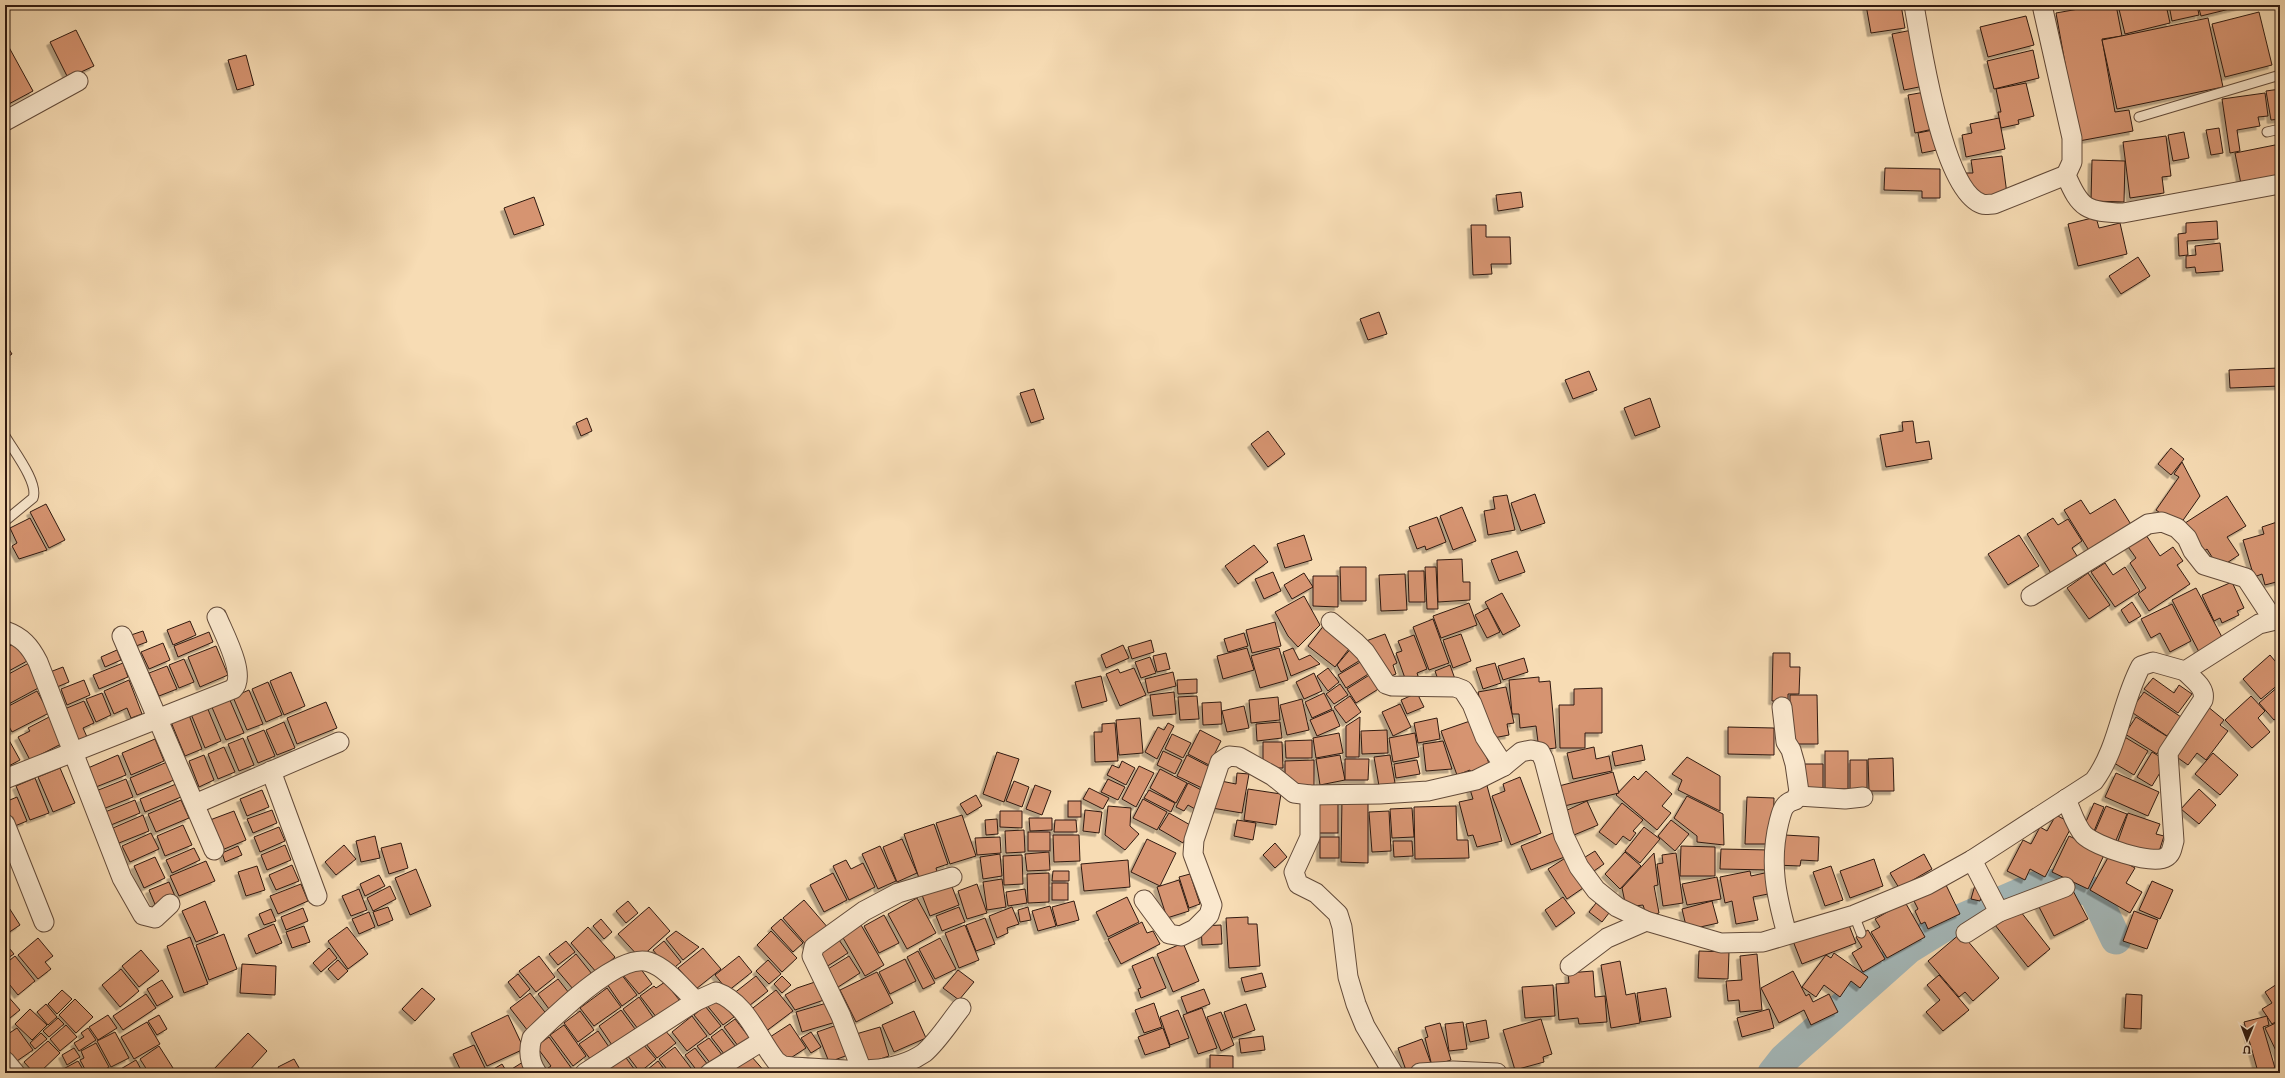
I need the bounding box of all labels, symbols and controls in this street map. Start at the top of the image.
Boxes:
north arrow [2227,1020,2267,1060]
text: U [2242,1042,2251,1056]

